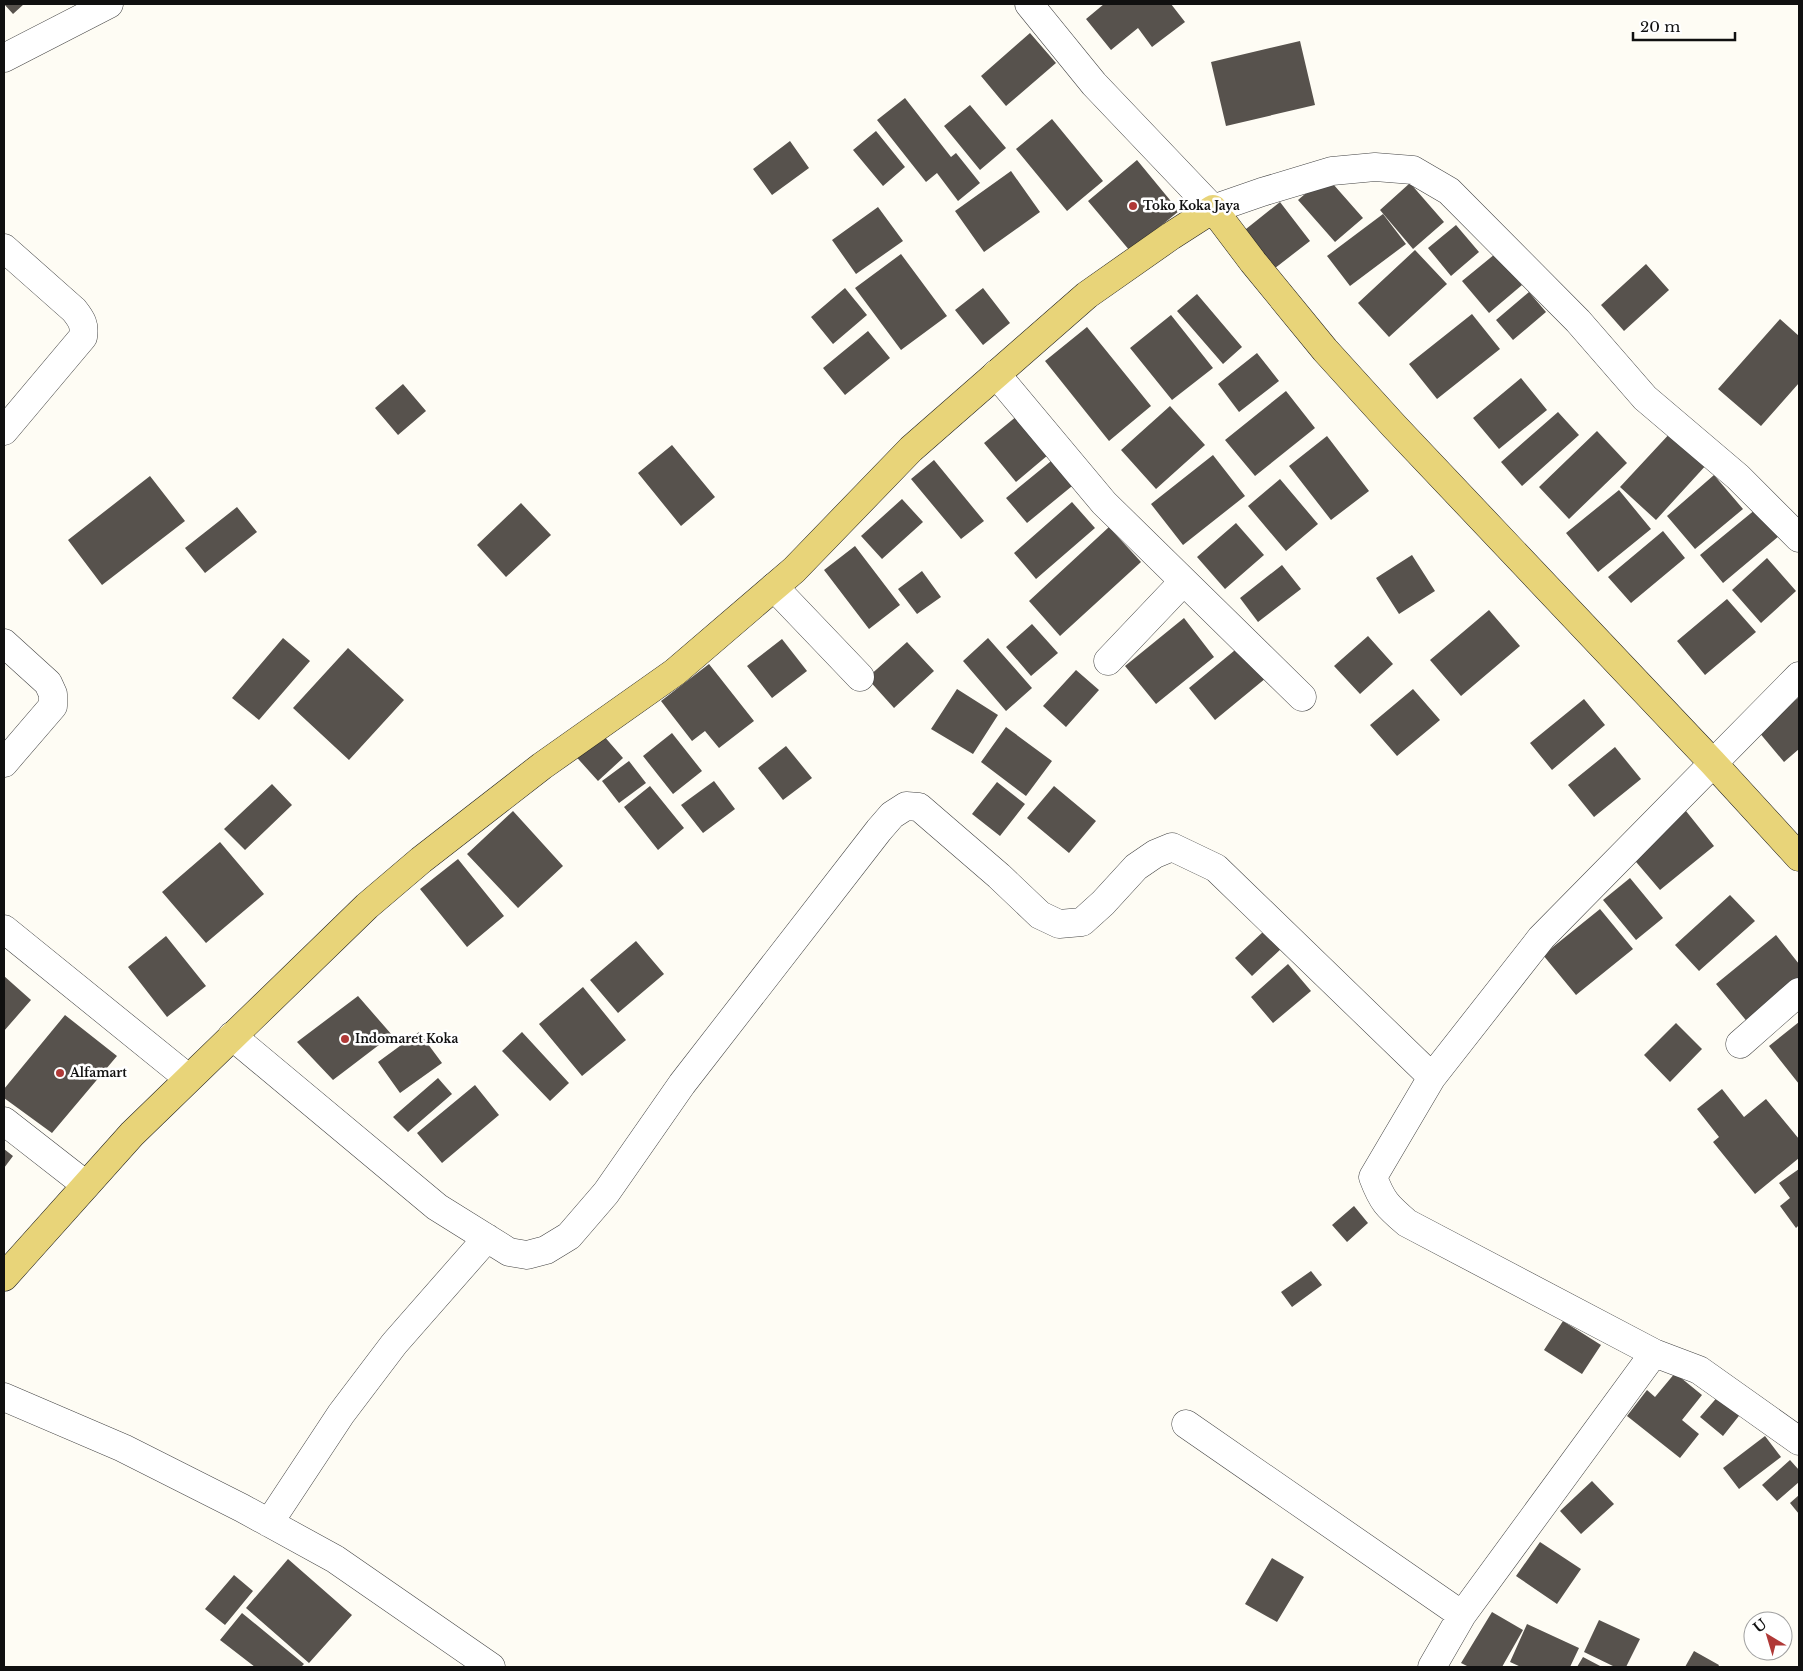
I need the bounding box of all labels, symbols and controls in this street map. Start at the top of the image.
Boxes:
scale bar [1633,10,1736,42]
text: 20 m [1640,17,1680,36]
place label: Toko Koka Jaya [1143,198,1240,213]
marker: Toko Koka Jaya [1127,200,1139,212]
place label: Indomaret Koka [355,1031,458,1046]
marker: Indomaret Koka [339,1033,351,1045]
place label: Alfamart [69,1065,127,1080]
marker: Alfamart [54,1067,66,1079]
north arrow [1743,1611,1793,1661]
text: U [1750,1614,1771,1637]

